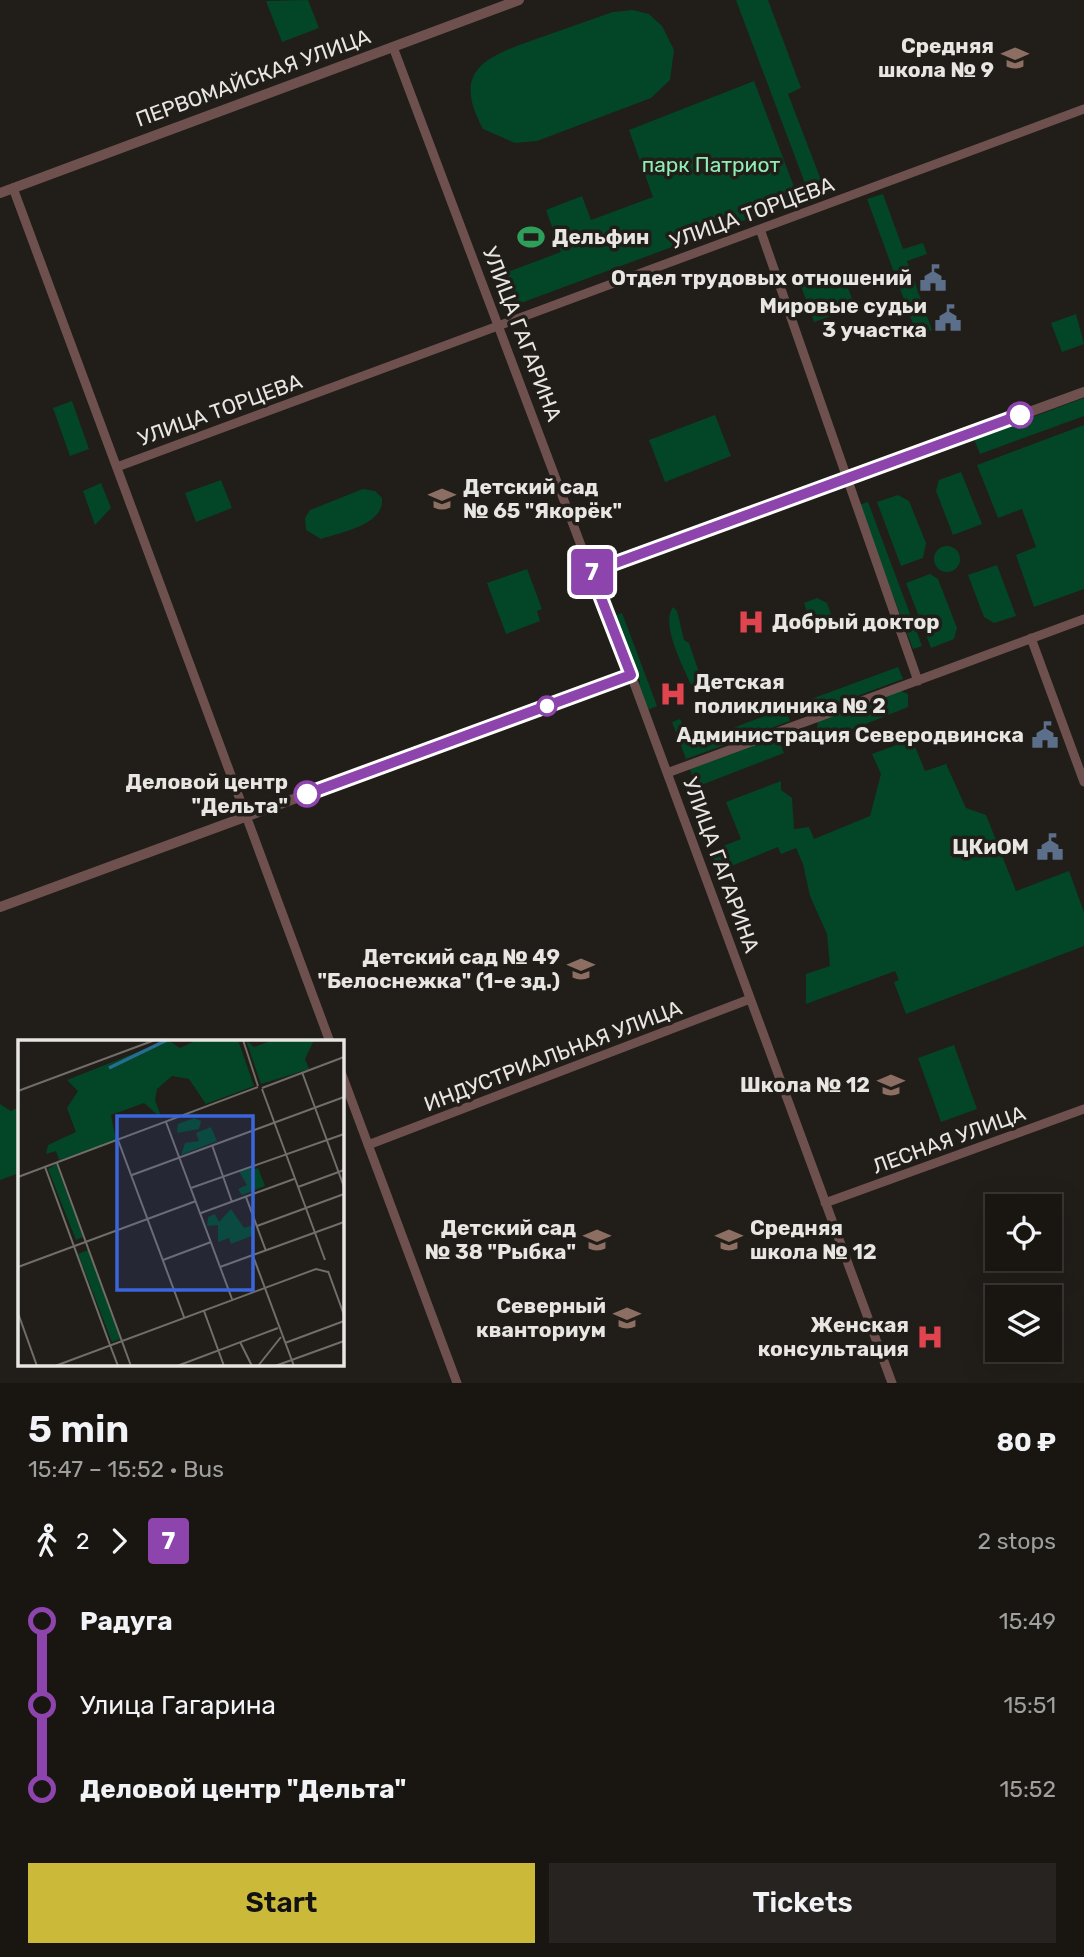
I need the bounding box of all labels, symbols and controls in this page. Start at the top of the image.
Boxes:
street label: ПЕРВОМАЙСКАЯ УЛИЦА [132,23,374,132]
place label: Средняя школа № 9 [878,33,994,82]
school or university icon: Средняя школа № 9 [1000,43,1030,73]
park label: парк Патриот [642,152,780,177]
street label: УЛИЦА ТОРЦЕВА [666,171,837,254]
sports icon: Дельфин [516,222,546,252]
place label: Дельфин [552,224,649,249]
street label: УЛИЦА ГАГАРИНА [478,243,567,425]
public building icon: Отдел трудовых отношений [918,263,948,293]
place label: Отдел трудовых отношений [611,265,912,290]
place label: Мировые судьи 3 участка [759,293,927,342]
public building icon: Мировые судьи 3 участка [933,303,963,333]
street label: УЛИЦА ТОРЦЕВА [134,368,305,451]
unlabelled marker [1007,402,1033,428]
place label: Детский сад № 65 "Якорёк" [463,474,622,523]
school or university icon: Детский сад № 65 "Якорёк" [427,484,457,514]
line badge: 7 [569,549,615,595]
text: 7 [585,558,599,586]
hospital icon: Добрый доктор [736,607,766,637]
place label: Добрый доктор [772,609,939,634]
place label: Детская поликлиника № 2 [694,669,886,718]
hospital icon: Детская поликлиника № 2 [658,679,688,709]
unlabelled marker [537,696,557,716]
public building icon: Администрация Северодвинска [1030,720,1060,750]
place label: Администрация Северодвинска [677,722,1024,747]
place label: Деловой центр "Дельта" [125,769,288,818]
street label: УЛИЦА ГАГАРИНА [678,774,765,956]
marker: Деловой центр "Дельта" [294,781,320,807]
public building icon: ЦКиОМ [1035,832,1065,862]
place label: ЦКиОМ [952,834,1029,859]
place label: Детский сад № 49 "Белоснежка" (1-е зд.) [318,944,560,993]
school or university icon: Детский сад № 49 "Белоснежка" (1-е зд.) [566,954,596,984]
street label: ИНДУСТРИАЛЬНАЯ УЛИЦА [420,995,685,1116]
inset map [18,1040,343,1366]
school or university icon: Школа № 12 [876,1070,906,1100]
place label: Школа № 12 [740,1072,870,1097]
street label: ЛЕСНАЯ УЛИЦА [869,1100,1029,1179]
map controls [985,1194,1062,1362]
button: locate [985,1194,1062,1271]
place label: Детский сад № 38 "Рыбка" [425,1215,576,1264]
place label: Средняя школа № 12 [750,1215,877,1264]
school or university icon: Детский сад № 38 "Рыбка" [582,1225,612,1255]
school or university icon: Средняя школа № 12 [714,1225,744,1255]
button: layers [985,1285,1062,1362]
place label: Северный кванториум [476,1293,606,1342]
school or university icon: Северный кванториум [612,1303,642,1333]
place label: Женская консультация [758,1312,909,1361]
hospital icon: Женская консультация [915,1322,945,1352]
text: 5 min [28,1406,129,1452]
text: 80 ₽ [996,1427,1056,1458]
text: 15:47 – 15:52 · Bus [28,1455,224,1483]
icon: walk [28,1522,66,1560]
icon: forward [100,1522,138,1560]
text: 2 [76,1527,90,1555]
text: 7 [162,1527,175,1555]
text: 2 stops [978,1527,1056,1555]
text: Радуга [80,1606,173,1637]
text: 15:49 [999,1607,1056,1635]
text: Улица Гагарина [80,1690,276,1721]
text: 15:51 [1003,1691,1056,1719]
text: Деловой центр "Дельта" [80,1774,406,1805]
text: 15:52 [999,1775,1056,1803]
button: Start [28,1863,535,1943]
button: Tickets [549,1863,1056,1943]

